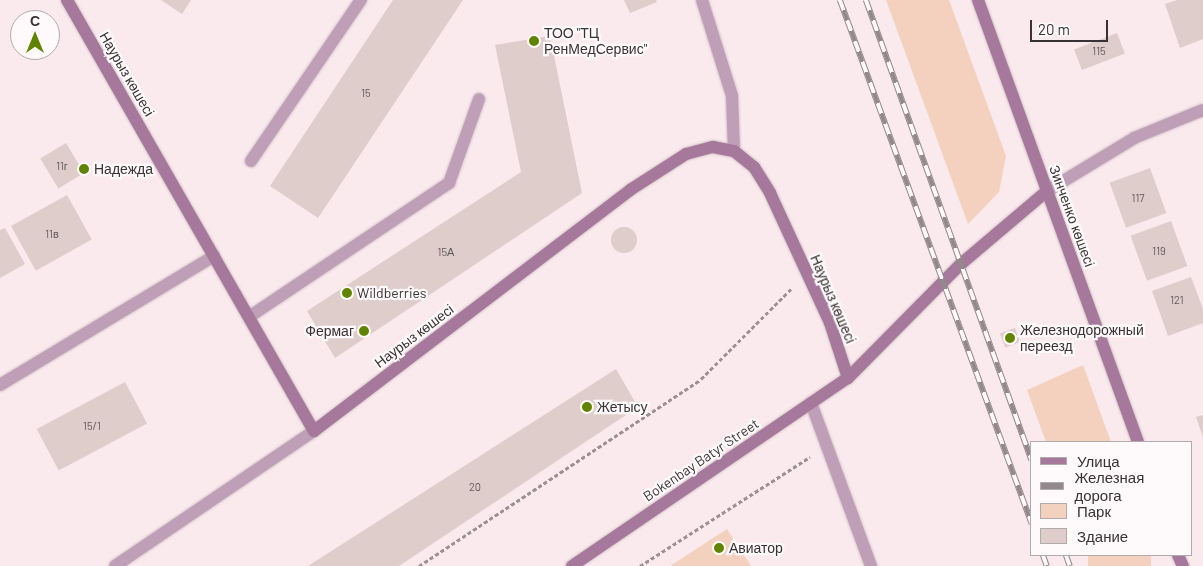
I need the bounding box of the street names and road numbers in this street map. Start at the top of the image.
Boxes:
street label: Наурыз көшесі [96,29,158,119]
street label: Зинченко көшесі [1046,163,1098,269]
street label: Наурыз көшесі [807,252,859,346]
street label: Наурыз көшесі [371,301,457,371]
street label: Bokenbay Batyr Street [640,415,762,505]

